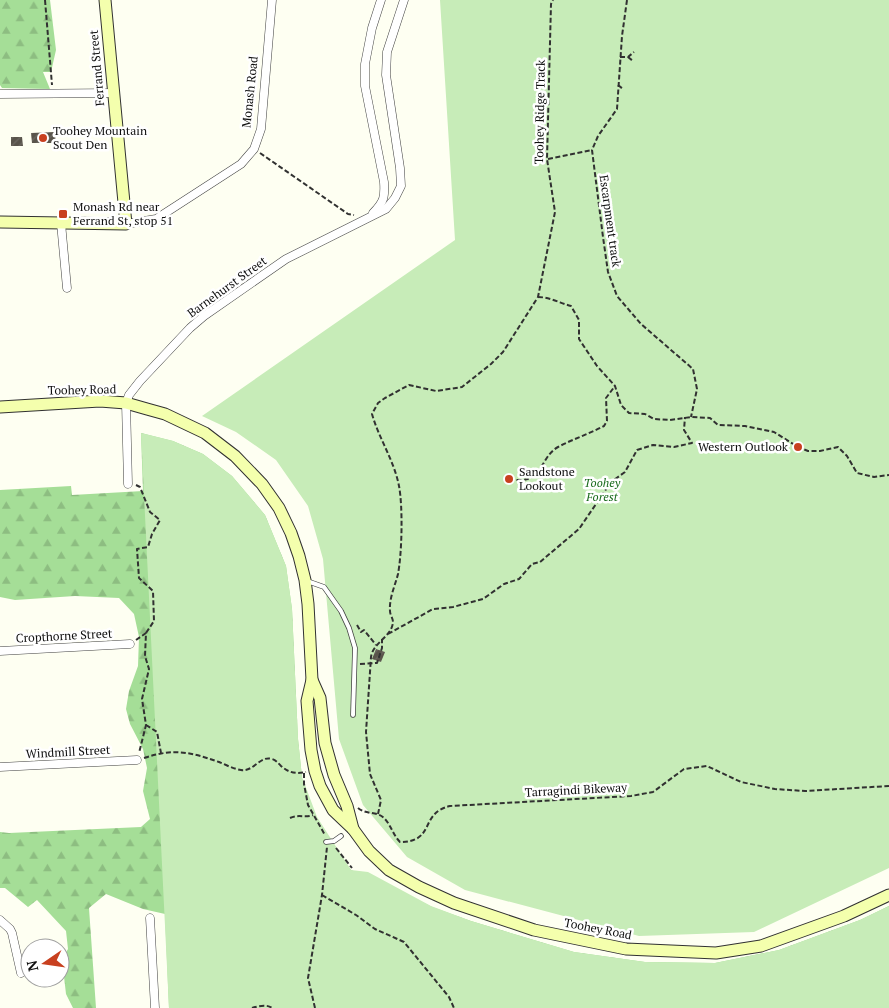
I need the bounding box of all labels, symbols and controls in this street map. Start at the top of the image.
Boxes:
street label: Ferrand Street [86,29,107,107]
street label: Monash Road [238,55,261,129]
street label: Toohey Ridge Track [531,59,548,164]
place label: Toohey Mountain Scout Den [53,123,147,152]
marker: Toohey Mountain Scout Den [37,132,49,144]
street label: Escarpment track [597,174,625,269]
place label: Monash Rd near Ferrand St, stop 51 [73,199,173,228]
marker: Monash Rd near Ferrand St, stop 51 [57,208,69,220]
street label: Barnehurst Street [184,252,270,320]
street label: Toohey Road [48,381,117,398]
place label: Western Outlook [698,439,789,454]
marker: Western Outlook [792,441,804,453]
place label: Sandstone Lookout [519,464,575,493]
marker: Sandstone Lookout [503,473,515,485]
park label: Toohey Forest [584,475,621,504]
street label: Cropthorne Street [15,625,113,646]
street label: Windmill Street [25,742,111,761]
street label: Tarragindi Bikeway [524,779,629,800]
street label: Toohey Road [563,915,634,942]
north arrow [20,938,70,988]
text: N [21,958,42,973]

